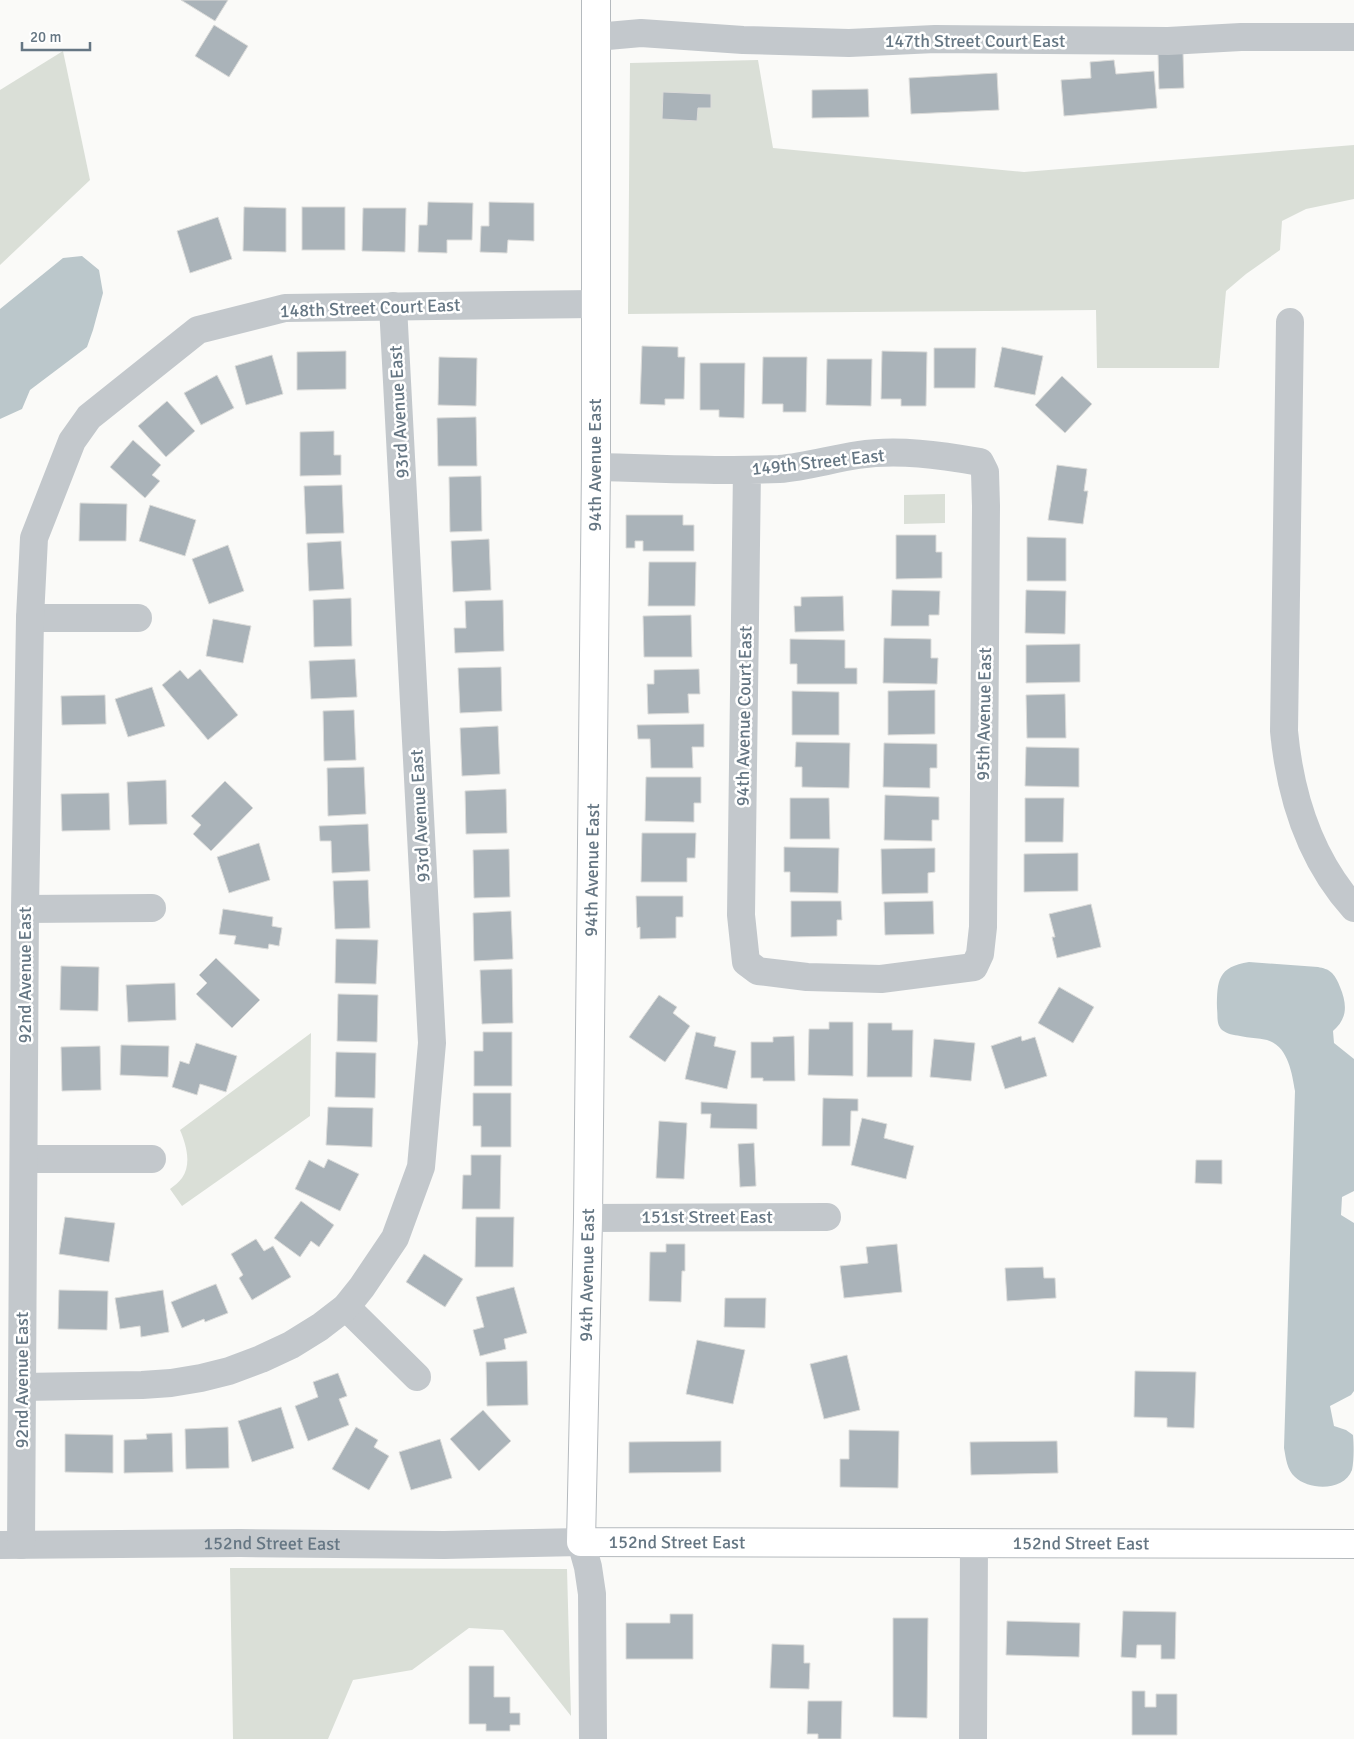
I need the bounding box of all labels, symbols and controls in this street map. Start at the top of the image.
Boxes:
scale bar [22,20,90,52]
text: 20 m [30,28,61,46]
street label: 147th Street Court East [885,30,1065,52]
street label: 148th Street Court East [279,294,461,322]
street label: 93rd Avenue East [385,345,413,479]
street label: 94th Avenue East [584,398,606,532]
street label: 149th Street East [750,444,886,480]
street label: 94th Avenue Court East [731,626,757,806]
street label: 95th Avenue East [972,647,996,781]
street label: 93rd Avenue East [406,749,434,883]
street label: 94th Avenue East [580,803,604,937]
street label: 92nd Avenue East [14,907,36,1043]
street label: 151st Street East [641,1206,773,1228]
street label: 94th Avenue East [575,1208,599,1342]
street label: 92nd Avenue East [11,1312,33,1448]
street label: 152nd Street East [608,1531,745,1553]
street label: 152nd Street East [203,1532,341,1555]
street label: 152nd Street East [1012,1532,1149,1554]

